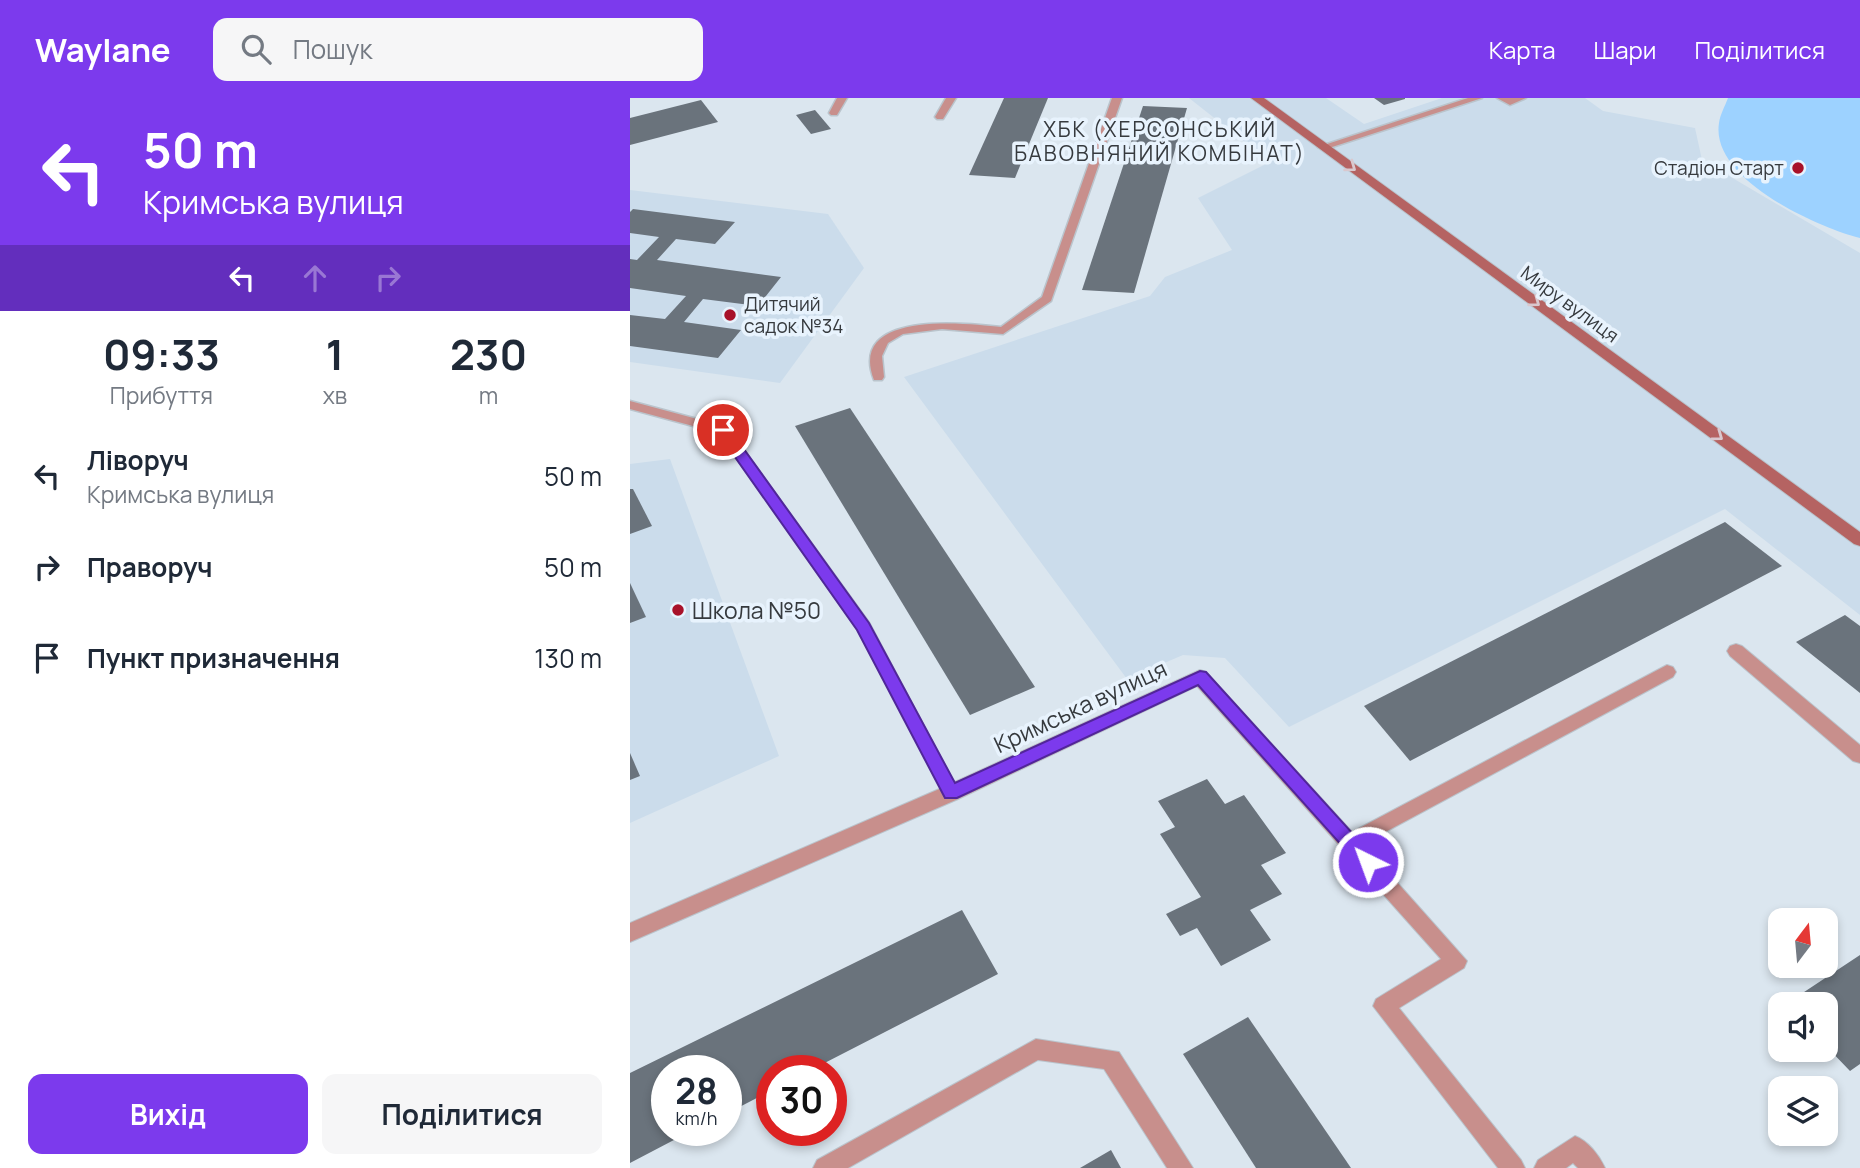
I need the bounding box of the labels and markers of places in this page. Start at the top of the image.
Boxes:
place label: Стадіон Старт [1654,155,1784,181]
marker: Стадіон Старт [1790,160,1806,176]
place label: Дитячий садок №34 [744,291,844,339]
marker: Дитячий садок №34 [722,307,738,323]
pin [693,400,753,460]
place label: Школа №50 [692,594,821,626]
marker: Школа №50 [670,602,686,618]

